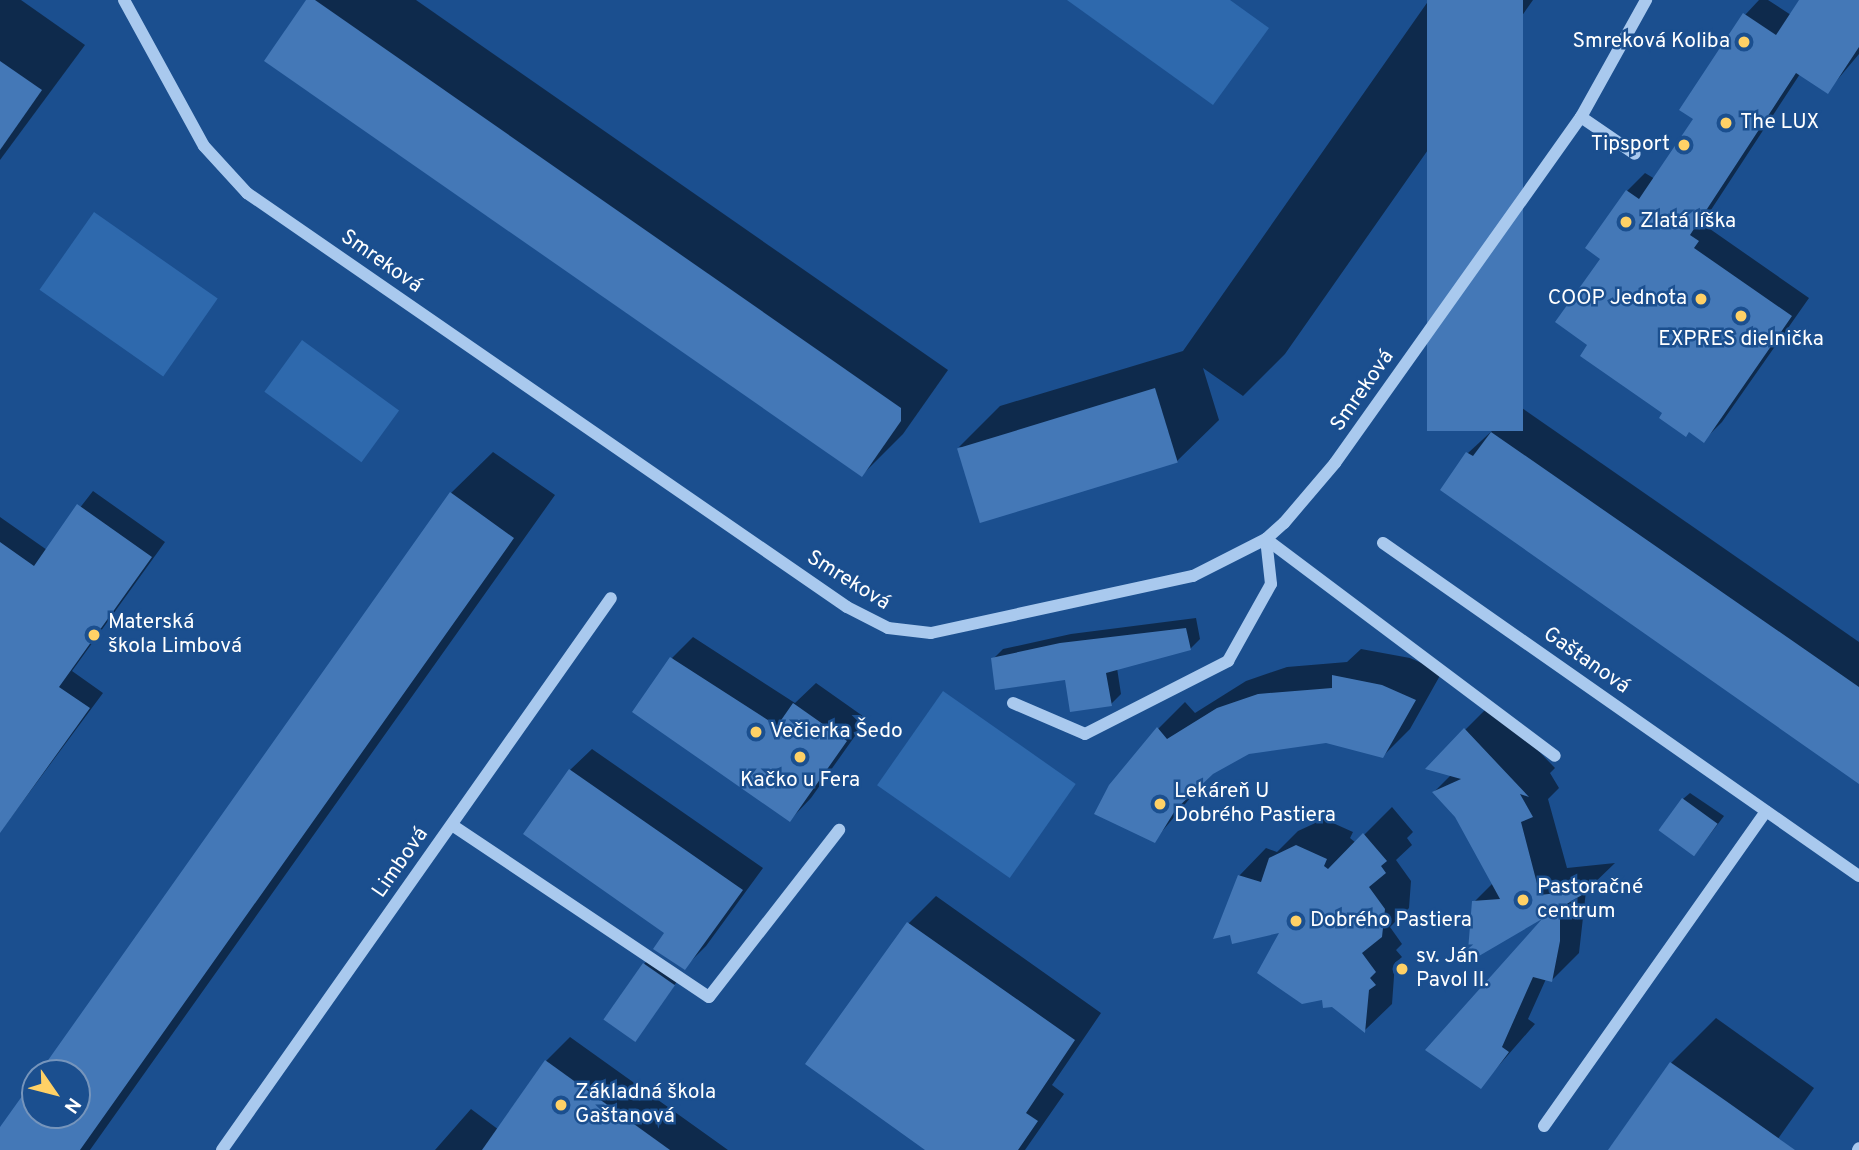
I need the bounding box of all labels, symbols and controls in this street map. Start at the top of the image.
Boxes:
place label: Smreková Koliba [1573,29,1730,55]
marker: Smreková Koliba [1736,34,1752,50]
place label: The LUX [1740,110,1819,136]
marker: The LUX [1718,115,1734,131]
place label: Tipsport [1591,132,1670,158]
marker: Tipsport [1676,137,1692,153]
place label: Zlatá líška [1640,209,1736,235]
marker: Zlatá líška [1618,214,1634,230]
street label: Smreková [335,225,427,299]
place label: COOP Jednota [1548,286,1687,312]
marker: COOP Jednota [1693,291,1709,307]
marker: EXPRES dielnička [1733,308,1749,324]
place label: EXPRES dielnička [1658,327,1824,353]
street label: Smreková [1326,345,1400,437]
street label: Smreková [802,546,894,616]
place label: Materská škola Limbová [108,610,242,660]
street label: Gaštanová [1538,622,1634,700]
marker: Materská škola Limbová [86,627,102,643]
place label: Večierka Šedo [770,719,903,745]
marker: Večierka Šedo [748,724,764,740]
marker: Kačko u Fera [792,749,808,765]
place label: Kačko u Fera [740,768,860,794]
place label: Lekáreň U Dobrého Pastiera [1174,779,1336,829]
marker: Lekáreň U Dobrého Pastiera [1152,796,1168,812]
street label: Limbová [368,823,434,903]
place label: Pastoračné centrum [1537,875,1643,925]
marker: Pastoračné centrum [1515,892,1531,908]
place label: Dobrého Pastiera [1310,908,1472,934]
marker: Dobrého Pastiera [1288,913,1304,929]
place label: sv. Ján Pavol II. [1416,944,1489,994]
marker: sv. Ján Pavol II. [1394,961,1410,977]
north arrow [21,1059,91,1129]
place label: Základná škola Gaštanová [575,1080,716,1130]
text: N [58,1092,85,1117]
marker: Základná škola Gaštanová [553,1097,569,1113]

